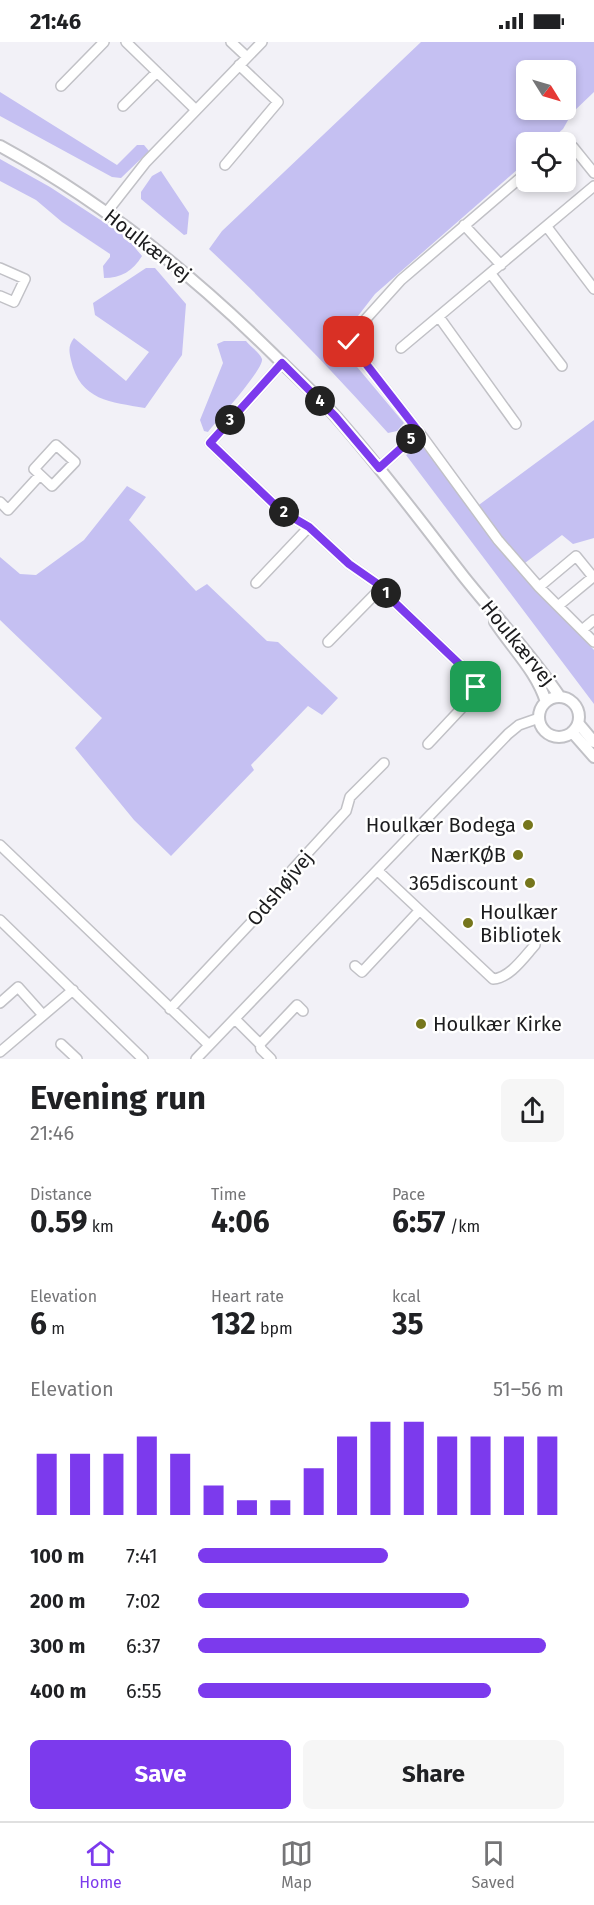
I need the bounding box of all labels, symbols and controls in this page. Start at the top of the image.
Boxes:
text: 21:46 [30,8,81,35]
north arrow [516,60,576,120]
map controls [516,60,576,192]
button: locate [516,132,576,192]
street label: Houlkærvej [100,204,196,286]
pin [323,316,374,367]
icon: check [332,325,365,358]
pin: 4 [305,386,335,416]
text: 4 [315,391,325,410]
pin: 3 [215,405,245,435]
text: 3 [226,410,234,429]
pin: 5 [396,424,426,454]
text: 5 [407,429,415,448]
pin: 2 [269,497,299,527]
text: 2 [280,502,288,521]
pin: 1 [371,578,401,608]
text: 1 [382,583,390,602]
street label: Houlkærvej [476,595,560,691]
pin [450,661,501,712]
icon: arrive [459,670,492,703]
place label: Houlkær Bodega [366,813,516,837]
marker: Houlkær Bodega [521,818,535,832]
place label: NærKØB [430,843,506,867]
street label: Odshøjvej [242,846,318,930]
marker: NærKØB [511,848,525,862]
place label: 365discount [409,871,519,895]
marker: 365discount [523,876,537,890]
place label: Houlkær Bibliotek [480,900,562,947]
marker: Houlkær Bibliotek [461,916,475,930]
place label: Houlkær Kirke [433,1012,562,1036]
marker: Houlkær Kirke [414,1017,428,1031]
text: Evening run [30,1078,206,1118]
button: share [501,1079,564,1142]
text: 21:46 [30,1121,74,1145]
text: Distance [30,1185,92,1204]
text: Time [211,1185,246,1204]
text: Pace [392,1185,425,1204]
text: 0.59 [30,1204,87,1240]
text: 4:06 [211,1204,270,1240]
text: 6:57 [392,1204,446,1240]
text: km [87,1217,114,1236]
text: /km [446,1217,480,1236]
text: Elevation [30,1287,97,1306]
text: Heart rate [211,1287,284,1306]
text: kcal [392,1287,421,1306]
text: 6 [30,1306,47,1342]
text: 132 [211,1306,256,1342]
text: 35 [392,1306,424,1342]
text: m [47,1319,65,1338]
text: bpm [256,1319,293,1338]
text: Elevation [30,1377,114,1401]
text: 51–56 m [493,1377,564,1401]
text: 100 m [30,1544,84,1568]
text: 7:41 [126,1544,158,1568]
text: 200 m [30,1589,85,1613]
text: 7:02 [126,1589,161,1613]
text: 300 m [30,1634,85,1658]
text: 6:37 [126,1634,160,1658]
text: 400 m [30,1679,86,1703]
text: 6:55 [126,1679,161,1703]
button: Save [30,1740,291,1809]
button: Share [303,1740,564,1809]
tab: Home [79,1837,122,1892]
tab: Map [280,1837,313,1892]
tab: Saved [472,1837,515,1892]

